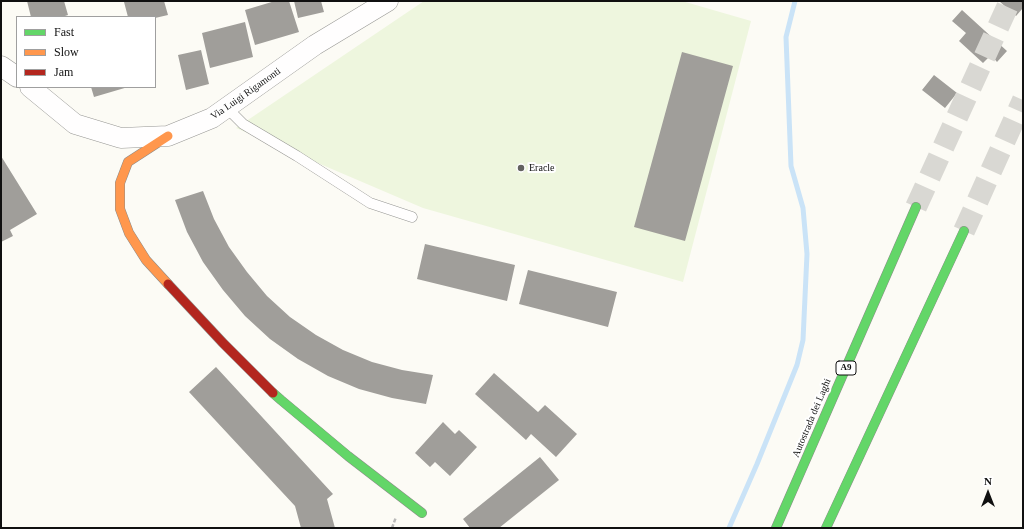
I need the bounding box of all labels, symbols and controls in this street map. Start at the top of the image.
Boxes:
legend [16,16,156,88]
text: Fast [54,25,74,39]
text: Slow [54,45,79,59]
text: Jam [54,65,73,79]
street label: Via Luigi Rigamonti [209,65,283,123]
place label: Eracle [529,162,555,174]
marker: Eracle [516,163,526,173]
road number: A9 [836,361,856,375]
street label: Autostrada dei Laghi [790,377,834,459]
north arrow [968,473,1008,513]
text: N [984,475,992,487]

